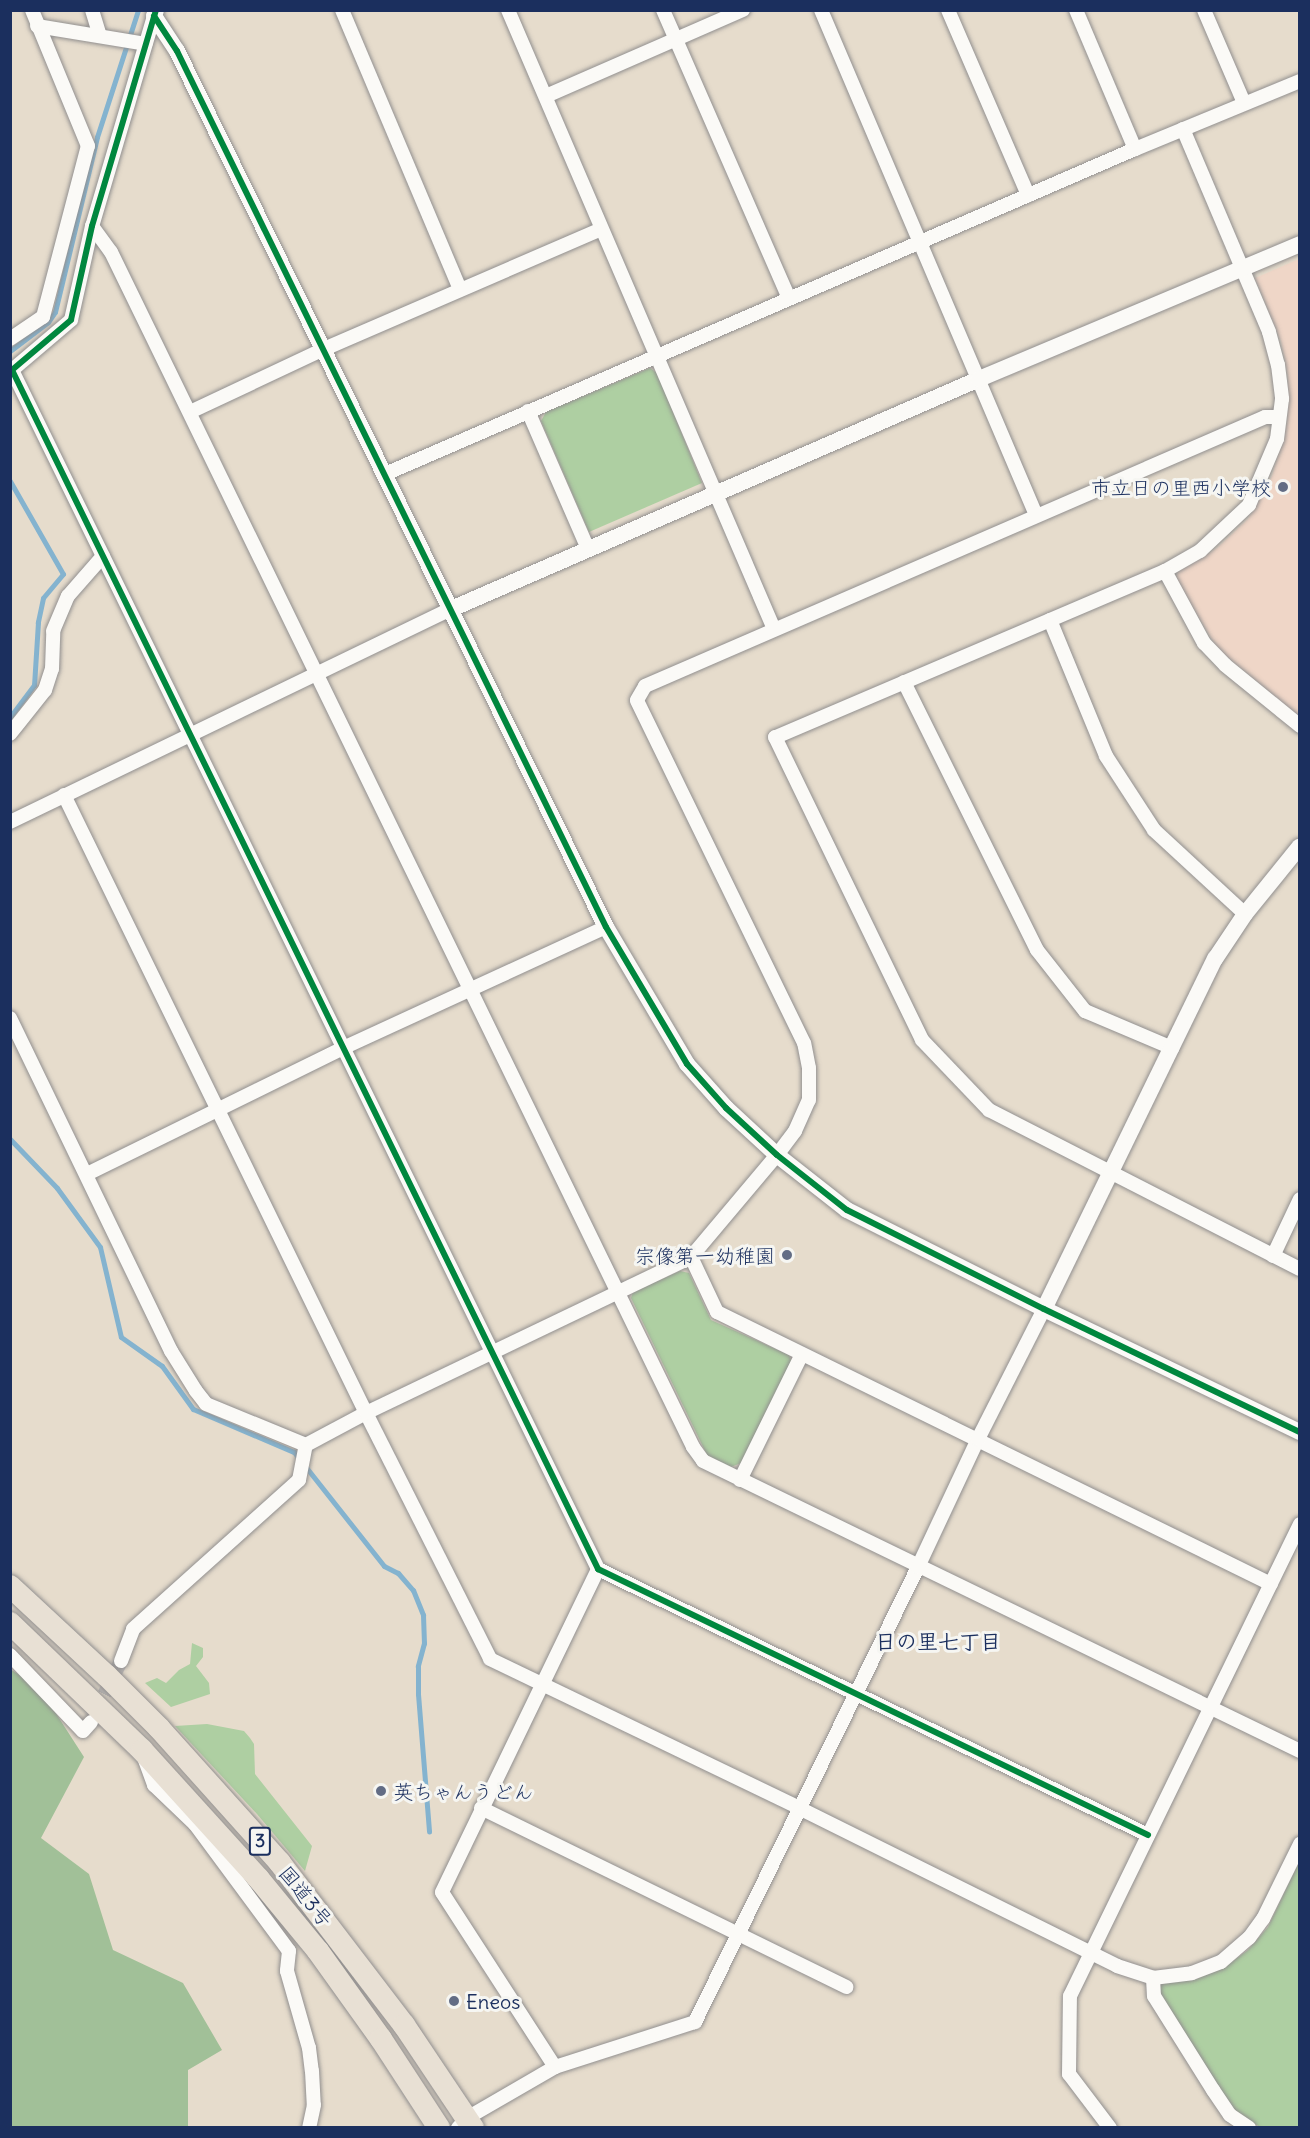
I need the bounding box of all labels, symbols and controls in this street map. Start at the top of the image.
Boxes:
place label: 市立日の里西小学校 [1091,475,1271,499]
marker: 市立日の里西小学校 [1276,480,1290,494]
place label: 宗像第一幼稚園 [635,1243,775,1267]
marker: 宗像第一幼稚園 [780,1248,794,1262]
district label: 日の里七丁目 [875,1629,1001,1655]
place label: 英ちゃんうどん [393,1779,533,1803]
marker: 英ちゃんうどん [374,1784,388,1798]
road number: 3 [248,1826,272,1856]
street label: 国道3号 [274,1861,338,1931]
place label: Eneos [466,1989,520,2013]
marker: Eneos [447,1994,461,2008]

